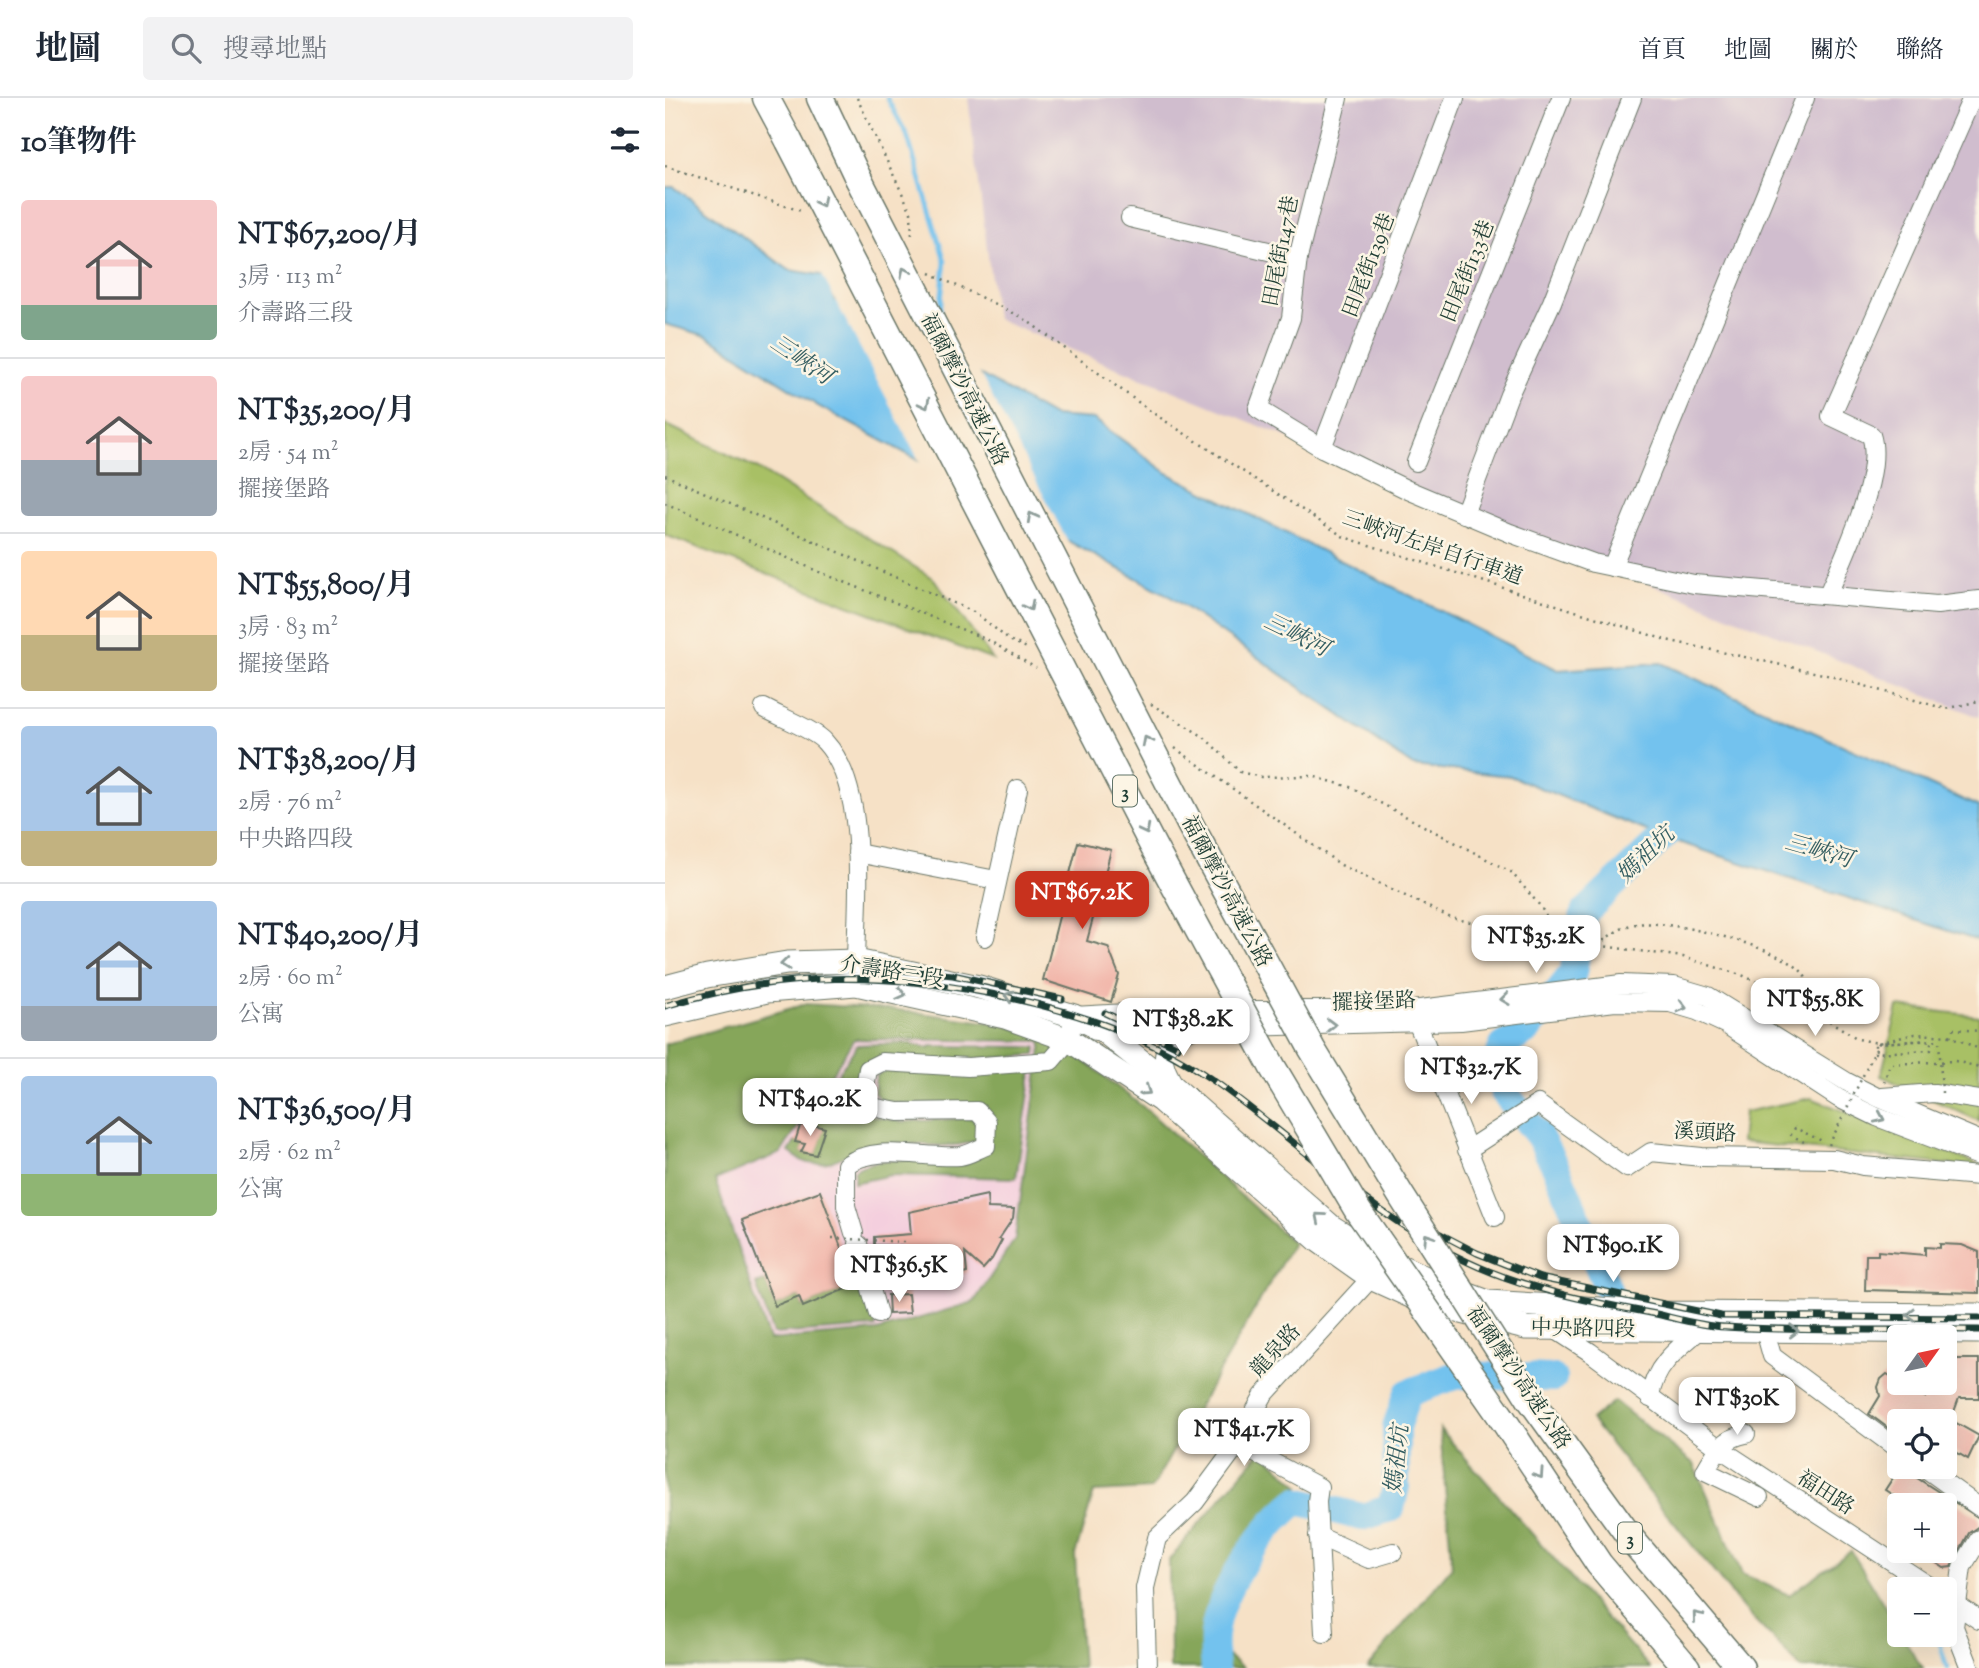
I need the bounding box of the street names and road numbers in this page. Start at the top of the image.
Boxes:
street label: 田尾街147巷 [1257,193,1307,309]
street label: 田尾街139巷 [1336,209,1404,322]
street label: 田尾街133巷 [1435,216,1503,327]
street label: 福爾摩沙高速公路 [912,308,1015,472]
street label: 三峽河左岸自行車道 [1338,504,1527,594]
road number: 3 [1113,776,1137,806]
street label: 福爾摩沙高速公路 [1173,811,1278,973]
street label: 介壽路三段 [837,950,946,996]
street label: 擺接堡路 [1332,987,1417,1019]
street label: 溪頭路 [1673,1117,1737,1151]
street label: 福爾摩沙高速公路 [1458,1300,1577,1456]
street label: 中央路四段 [1530,1314,1636,1346]
street label: 龍泉路 [1244,1318,1309,1385]
street label: 福田路 [1790,1464,1859,1523]
road number: 3 [1618,1522,1642,1554]

